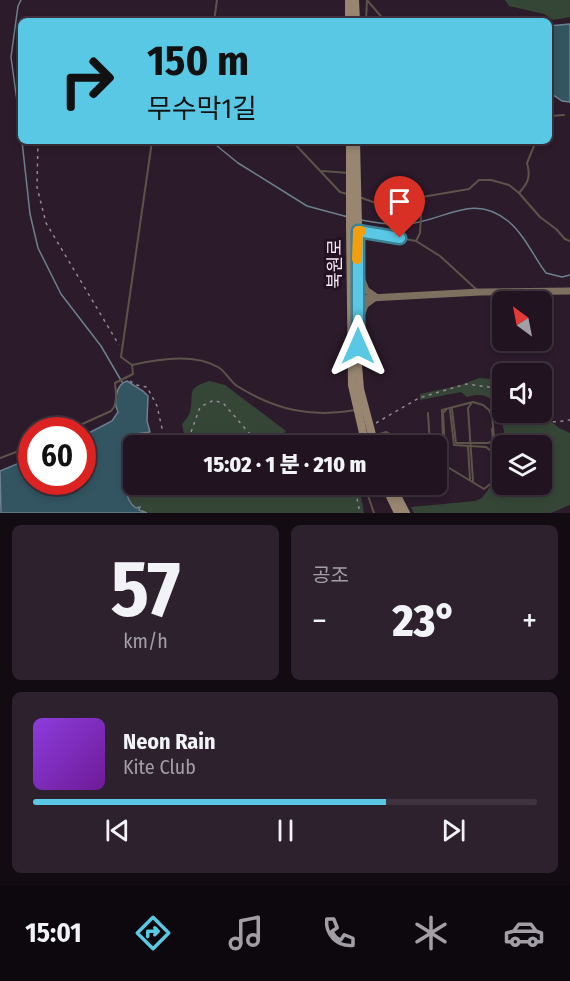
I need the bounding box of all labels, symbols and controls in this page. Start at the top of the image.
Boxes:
text: 150 m [147,36,249,86]
icon: right [48,42,126,120]
text: 무수막1길 [147,93,257,125]
pin [374,176,425,238]
icon: arrive [383,185,416,218]
street label: 북원로 [324,239,346,289]
north arrow [492,291,552,351]
map controls [492,291,552,495]
position arrow [326,314,390,378]
button: sound [492,363,552,423]
speed limit sign: 60 [18,417,96,495]
button: layers [492,435,552,495]
text: 15:02 · 1 분 · 210 m [204,451,366,478]
text: 57 [111,543,180,637]
text: 공조 [312,563,349,587]
text: 23° [393,594,456,648]
text: − [312,601,327,641]
text: + [522,601,537,641]
text: km/h [123,629,168,653]
text: Neon Rain [123,728,216,755]
text: Kite Club [123,755,196,779]
icon: previous [101,814,134,847]
icon: pause [269,814,302,847]
icon: next [437,814,470,847]
icon: directions [132,912,174,954]
icon: music [225,912,267,954]
icon: phone [318,912,360,954]
icon: climate [410,912,452,954]
icon: car [503,912,545,954]
text: 15:01 [25,917,82,949]

